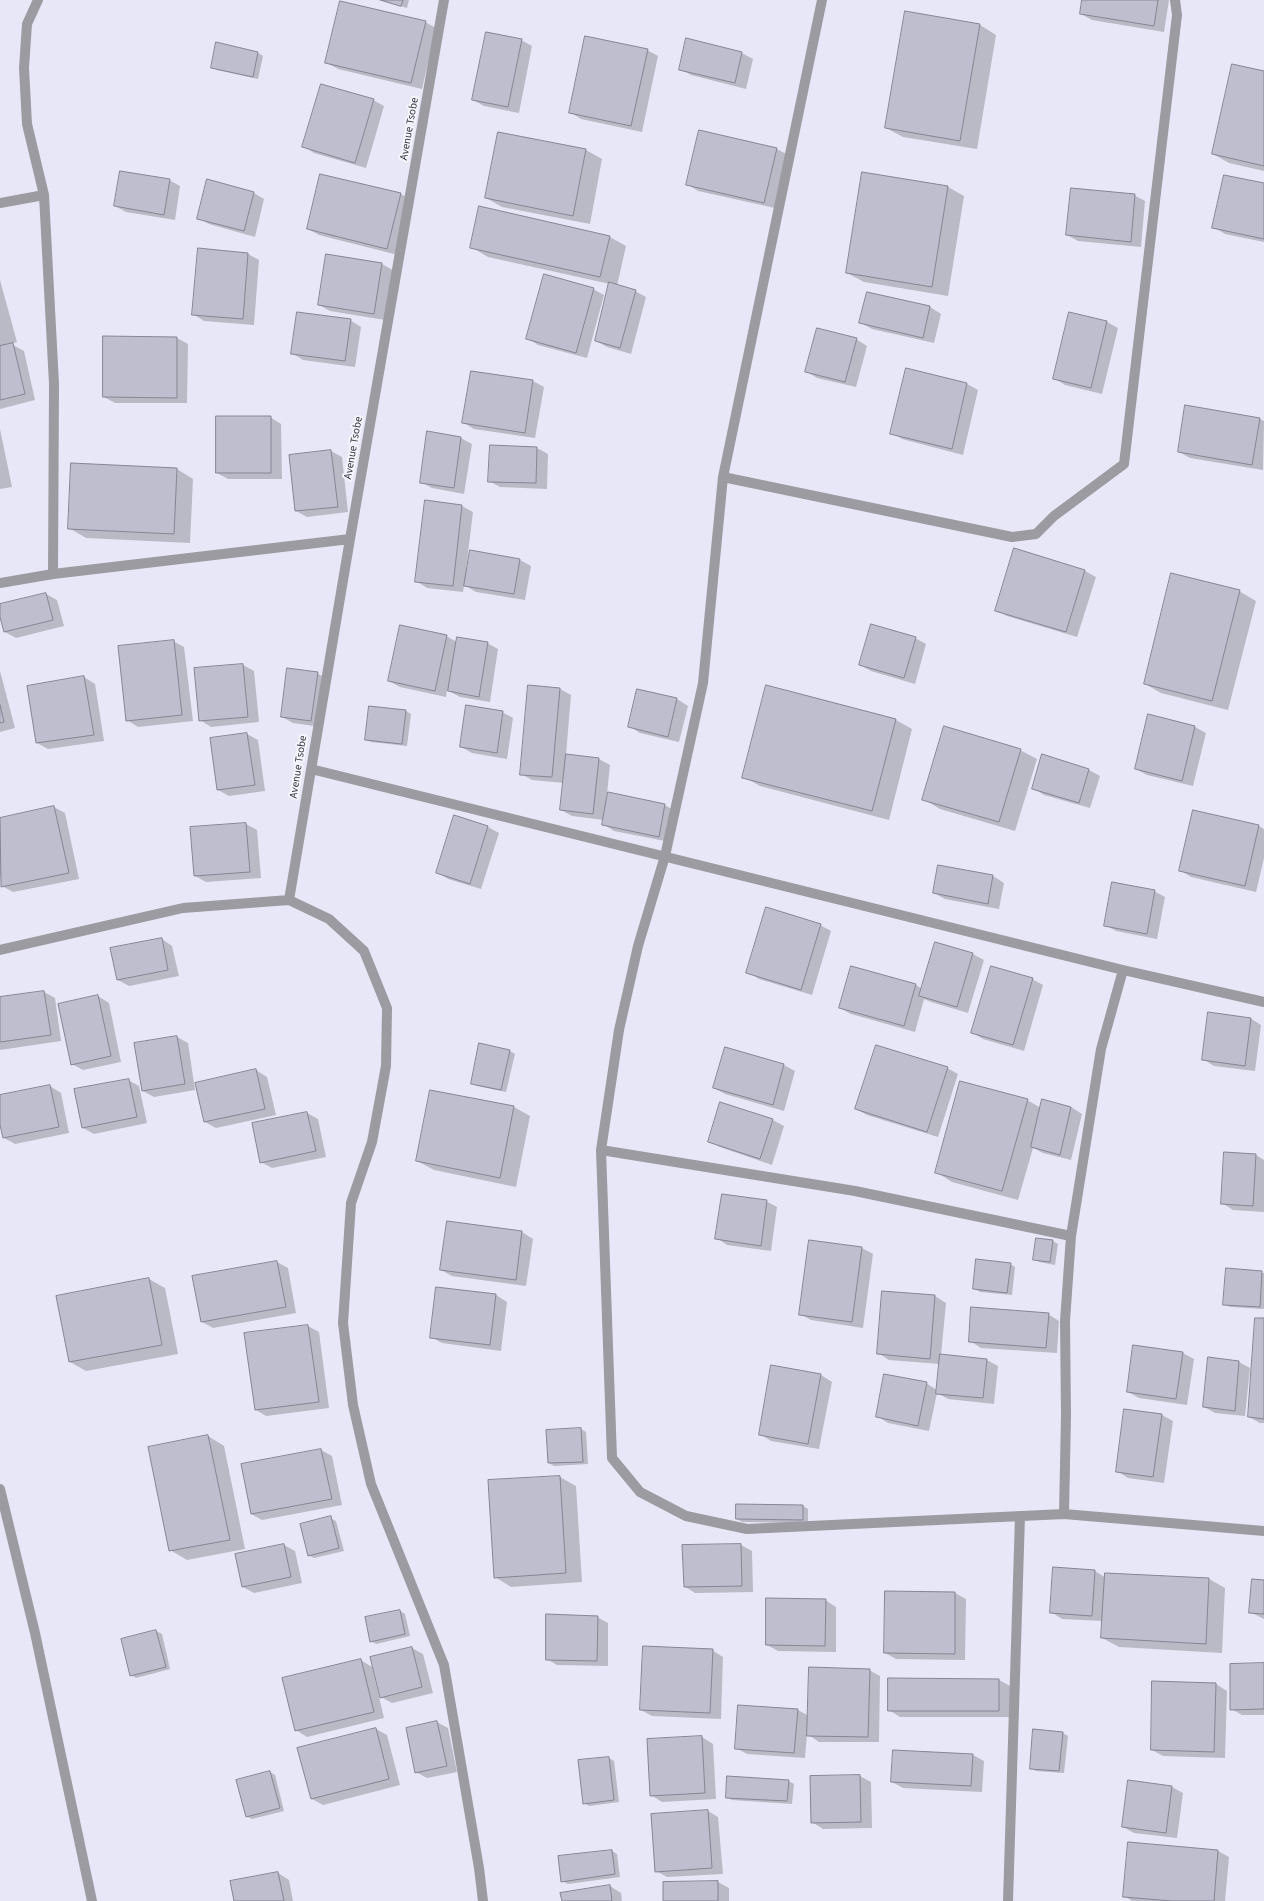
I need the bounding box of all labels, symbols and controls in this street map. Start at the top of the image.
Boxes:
street label: Avenue Tsobe [398,97,422,161]
street label: Avenue Tsobe [342,416,366,480]
street label: Avenue Tsobe [288,735,310,799]

